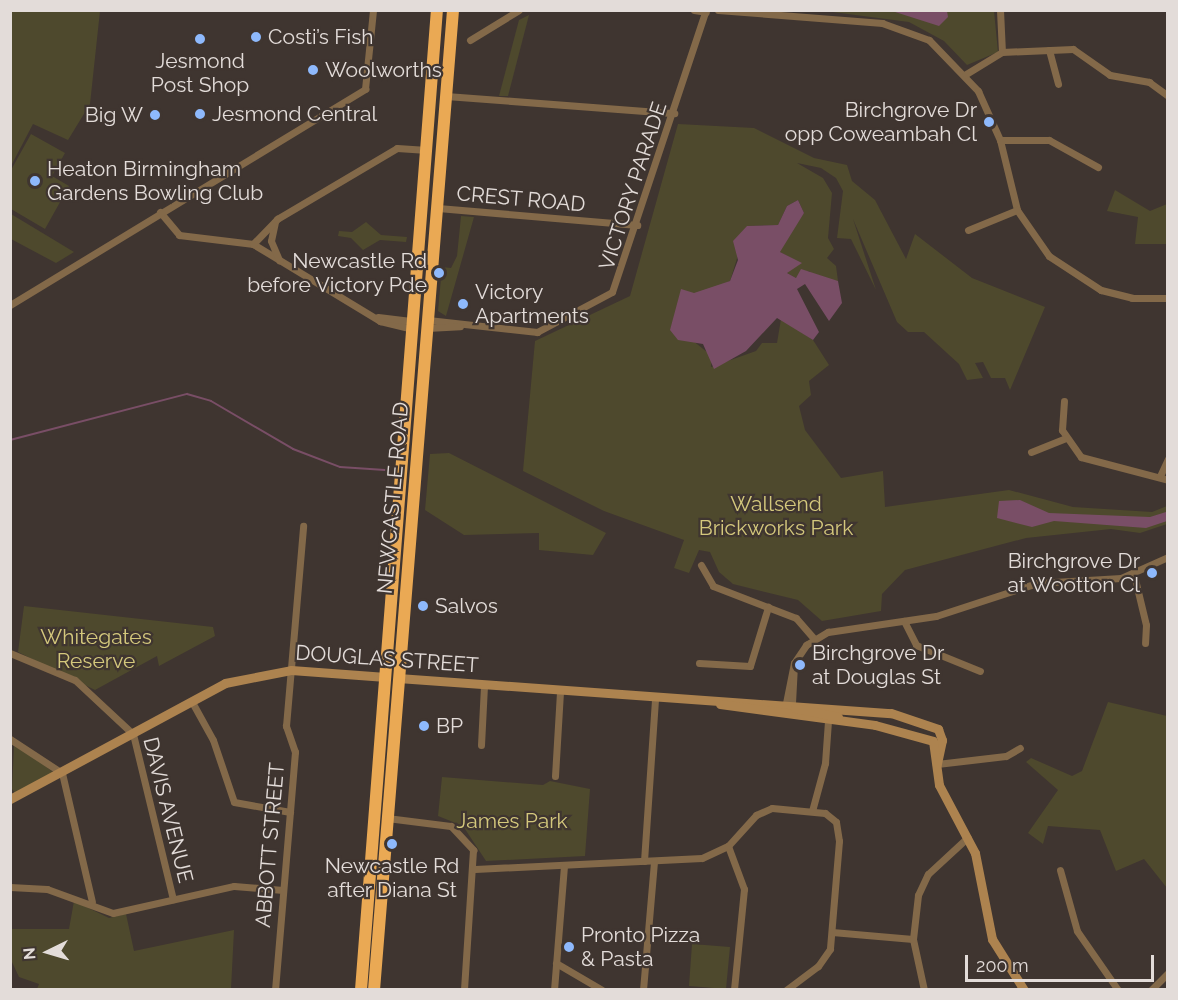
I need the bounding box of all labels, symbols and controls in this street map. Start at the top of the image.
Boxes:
place label: Costi’s Fish [268,24,374,50]
marker: Costi’s Fish [249,30,263,44]
marker: Jesmond Post Shop [193,32,207,46]
place label: Jesmond Post Shop [151,48,249,98]
place label: Woolworths [325,57,442,83]
marker: Woolworths [306,63,320,77]
place label: Birchgrove Dr opp Coweambah Cl [785,97,977,147]
street label: VICTORY PARADE [594,98,672,274]
place label: Jesmond Central [212,101,377,127]
place label: Big W [84,102,143,128]
marker: Jesmond Central [193,107,207,121]
marker: Big W [148,108,162,122]
marker: Birchgrove Dr opp Coweambah Cl [982,115,996,129]
place label: Heaton Birmingham Gardens Bowling Club [47,156,263,206]
marker: Heaton Birmingham Gardens Bowling Club [28,174,42,188]
street label: CREST ROAD [455,181,587,217]
place label: Newcastle Rd before Victory Pde [246,248,427,298]
marker: Newcastle Rd before Victory Pde [432,266,446,280]
place label: Victory Apartments [475,279,589,329]
marker: Victory Apartments [456,297,470,311]
street label: NEWCASTLE ROAD [372,401,414,595]
park label: Wallsend Brickworks Park [699,491,853,541]
place label: Birchgrove Dr at Wootton Cl [1007,548,1140,598]
marker: Birchgrove Dr at Wootton Cl [1145,566,1159,580]
place label: Salvos [435,593,498,619]
marker: Salvos [416,599,430,613]
park label: Whitegates Reserve [40,624,152,674]
street label: DOUGLAS STREET [295,640,479,678]
place label: Birchgrove Dr at Douglas St [812,640,944,690]
marker: Birchgrove Dr at Douglas St [793,658,807,672]
place label: BP [436,713,463,739]
marker: BP [417,719,431,733]
street label: DAVIS AVENUE [138,734,198,886]
street label: ABBOTT STREET [250,761,290,929]
park label: James Park [456,808,568,834]
marker: Newcastle Rd after Diana St [385,837,399,851]
place label: Newcastle Rd after Diana St [325,853,459,903]
north arrow [18,922,78,982]
place label: Pronto Pizza & Pasta [581,922,700,972]
marker: Pronto Pizza & Pasta [562,940,576,954]
scale bar [968,943,1157,981]
text: N [20,947,40,961]
text: 200 m [976,955,1029,976]

